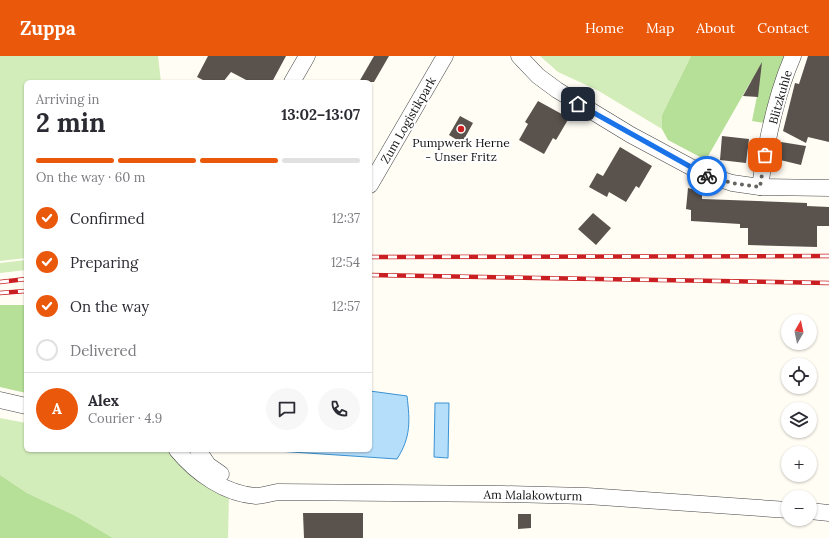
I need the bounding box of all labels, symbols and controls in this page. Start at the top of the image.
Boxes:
text: Zuppa [20,16,76,40]
text: Home [585,19,624,37]
text: Map [646,19,674,37]
text: About [696,19,735,37]
text: Contact [757,19,809,37]
street label: Blitzkuhle [765,68,795,126]
street label: Zum Logistikpark [377,74,439,166]
pin [561,87,595,121]
text: Arriving in [36,91,99,108]
icon: home [567,93,589,115]
text: 13:02–13:07 [281,105,360,124]
text: 2 min [36,106,106,139]
marker: Pumpwerk Herne - Unser Fritz [456,124,466,134]
place label: Pumpwerk Herne - Unser Fritz [412,135,510,164]
pin [748,138,782,172]
icon: bag [754,144,776,166]
courier [687,156,727,196]
icon: bike [696,165,718,187]
text: On the way · 60 m [36,169,145,186]
icon: check [36,207,58,229]
text: Confirmed [70,209,145,228]
text: 12:37 [332,210,360,227]
icon: check [36,251,58,273]
text: Preparing [70,253,138,272]
text: 12:54 [331,254,360,271]
icon: check [36,295,58,317]
text: On the way [70,297,149,316]
text: 12:57 [332,298,360,315]
north arrow [781,314,817,350]
map controls [781,314,817,526]
text: Delivered [70,341,137,360]
button: locate [781,358,817,394]
button: chat [266,388,308,430]
button: phone [318,388,360,430]
text: Alex [88,391,119,410]
text: A [52,399,62,418]
button: layers [781,402,817,438]
text: Courier · 4.9 [88,410,162,427]
button: + [781,446,817,482]
street label: Am Malakowturm [483,487,583,503]
button: − [781,490,817,526]

